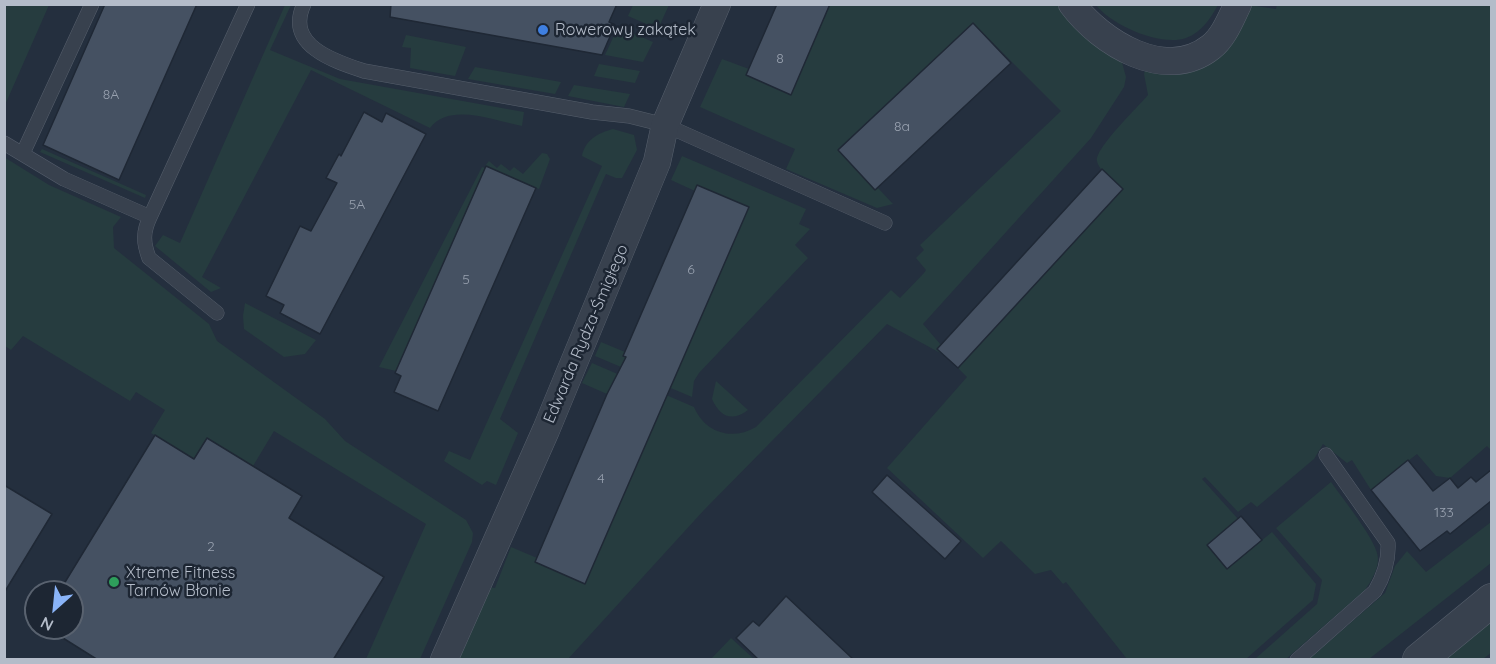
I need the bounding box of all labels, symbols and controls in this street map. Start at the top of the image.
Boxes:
place label: Rowerowy zakątek [555,20,696,40]
marker: Rowerowy zakątek [536,23,550,37]
house number: 8 [776,51,784,67]
house number: 8A [103,87,119,103]
house number: 8a [894,119,910,135]
house number: 5A [349,197,365,213]
street label: Edwarda Rydza-Śmigłego [540,242,632,426]
house number: 6 [687,262,695,278]
house number: 5 [462,272,470,288]
house number: 4 [597,471,605,487]
house number: 133 [1434,505,1454,521]
house number: 2 [207,539,215,555]
place label: Xtreme Fitness Tarnów Błonie [126,563,235,601]
marker: Xtreme Fitness Tarnów Błonie [107,575,121,589]
north arrow [24,580,84,640]
text: N [37,613,57,636]

